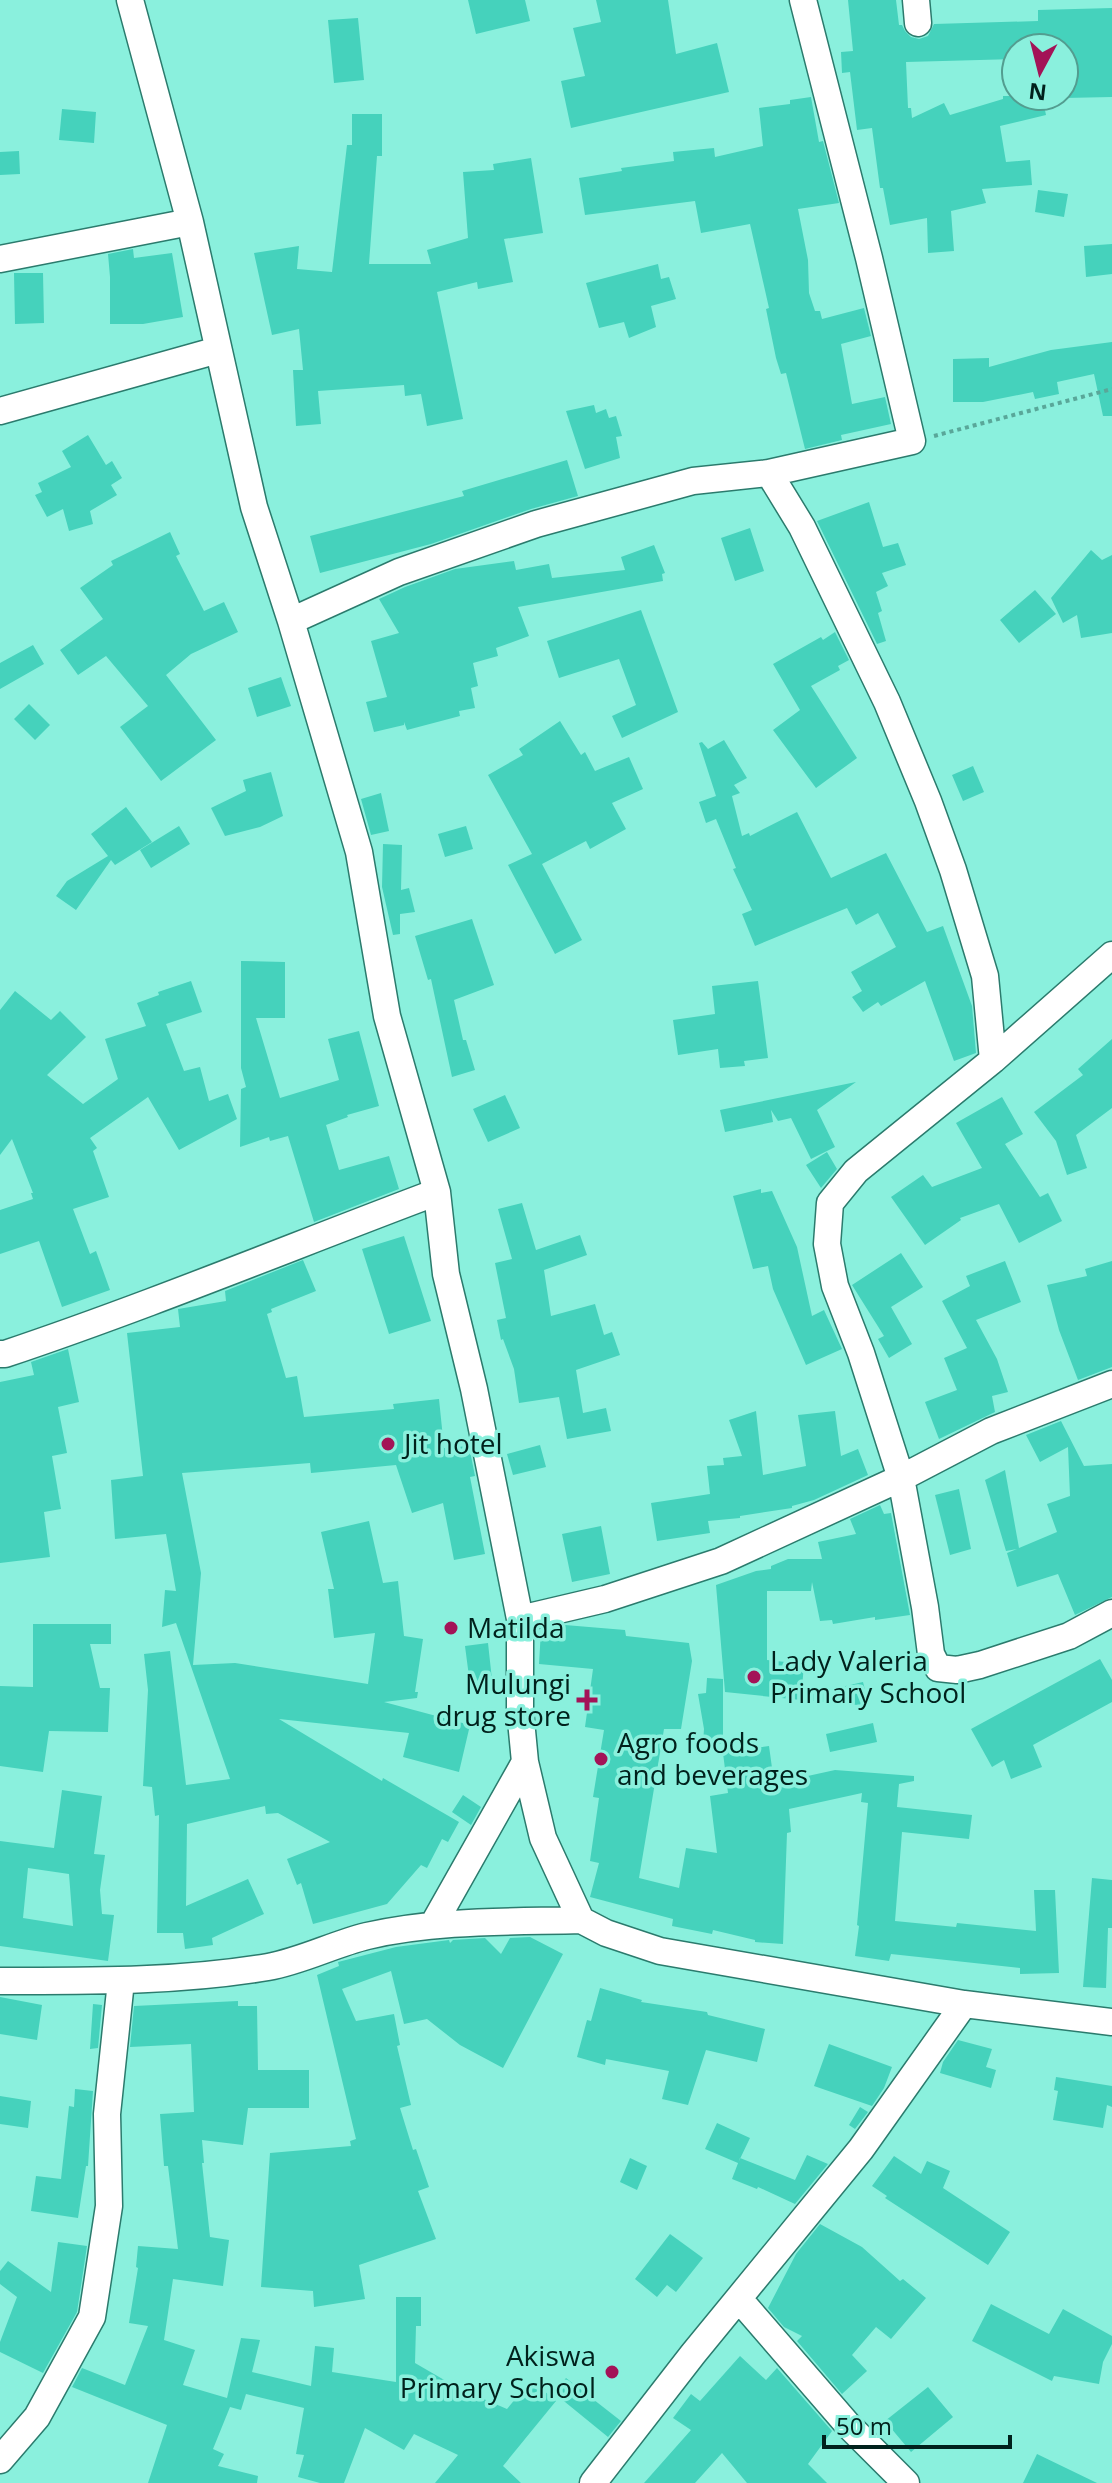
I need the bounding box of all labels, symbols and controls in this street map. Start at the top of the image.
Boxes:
north arrow [1000,32,1080,112]
text: N [1027,77,1048,109]
place label: Jit hotel [401,1424,503,1462]
marker: Jit hotel [379,1435,397,1453]
place label: Matilda [467,1608,565,1646]
marker: Matilda [442,1619,460,1637]
place label: Lady Valeria Primary School [770,1641,966,1711]
place label: Mulungi drug store [435,1664,571,1734]
marker: Lady Valeria Primary School [745,1668,763,1686]
marker: Mulungi drug store [578,1691,596,1709]
place label: Agro foods and beverages [617,1723,808,1793]
marker: Agro foods and beverages [592,1750,610,1768]
place label: Akiswa Primary School [400,2336,596,2406]
marker: Akiswa Primary School [603,2363,621,2381]
scale bar [824,2399,1010,2449]
text: 50 m [836,2409,892,2442]

